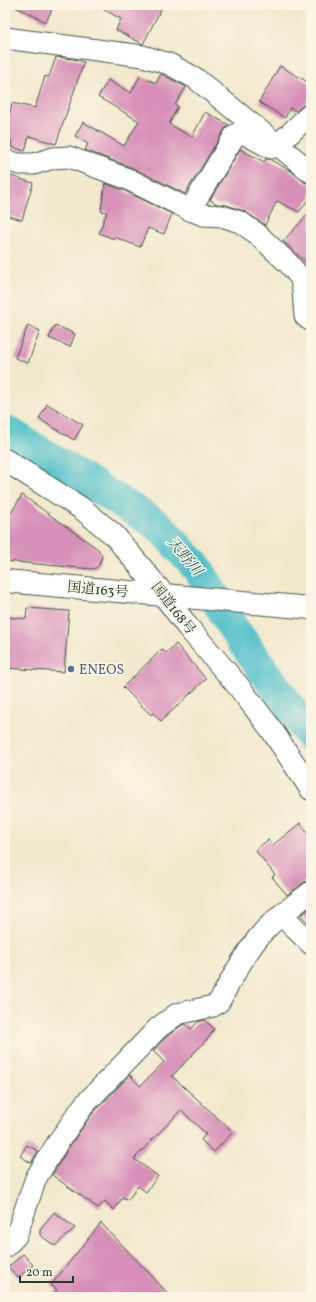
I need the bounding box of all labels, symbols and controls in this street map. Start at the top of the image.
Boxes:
water label: 天野川 [161,533,208,582]
street label: 国道163号 [66,578,129,603]
street label: 国道168号 [146,579,199,639]
place label: ENEOS [79,661,124,680]
marker: ENEOS [66,664,76,674]
scale bar [20,1258,73,1284]
text: 20 m [26,1265,53,1281]

